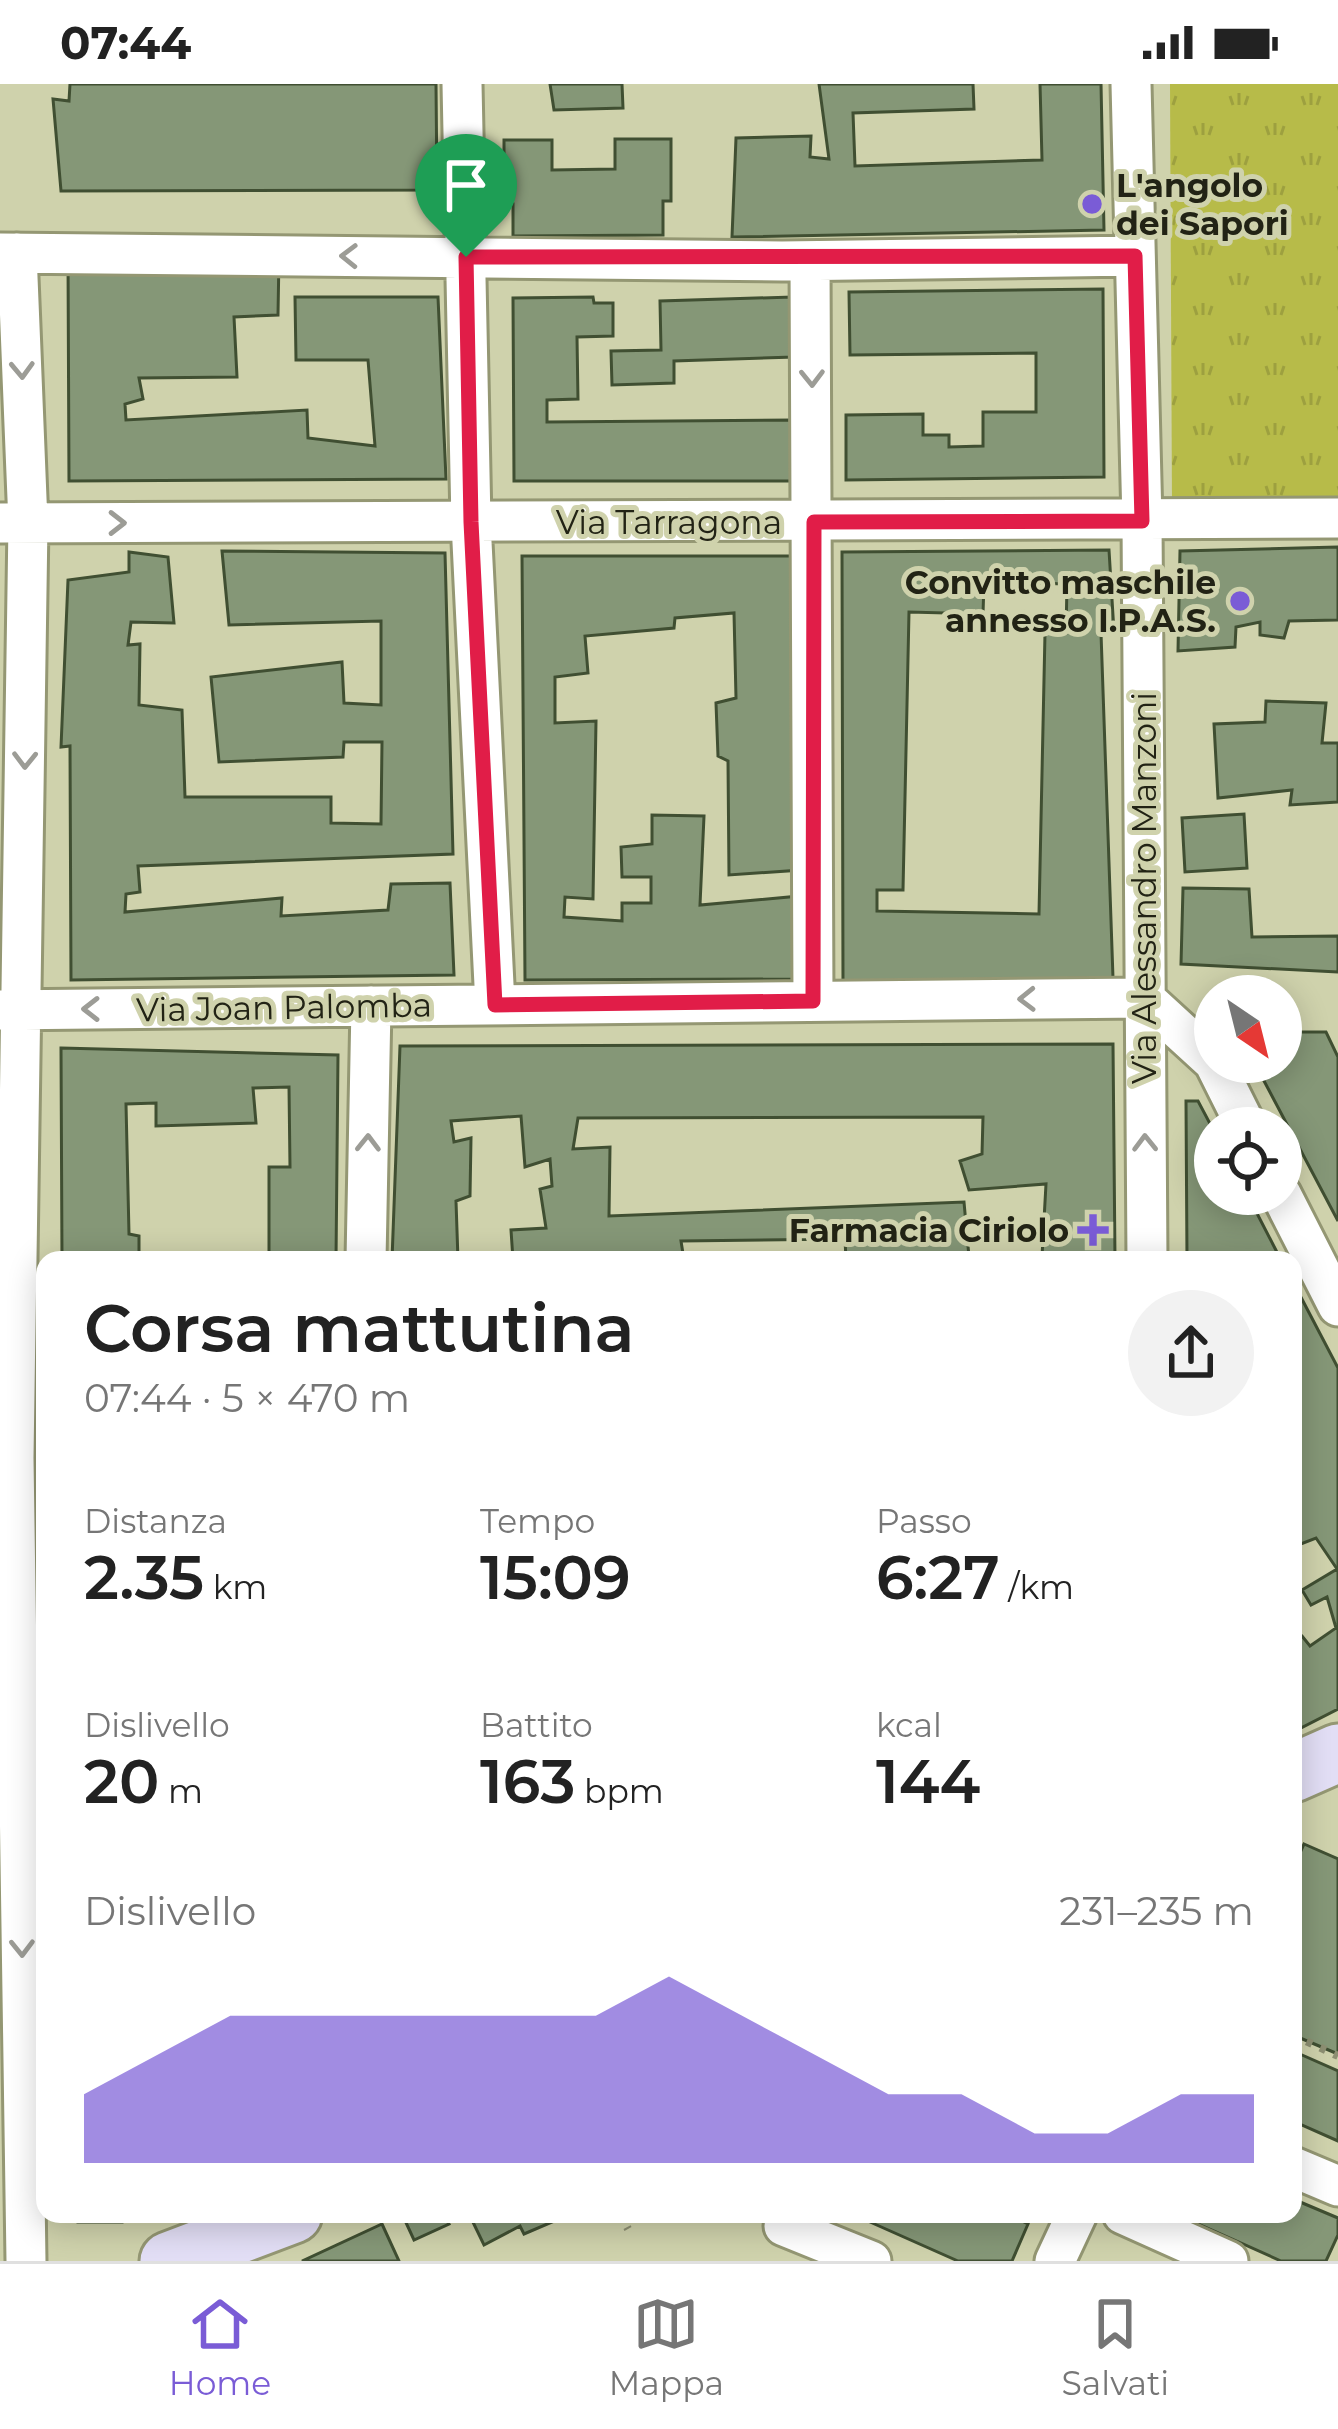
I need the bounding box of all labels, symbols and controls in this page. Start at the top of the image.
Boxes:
text: 07:44 [60,15,191,70]
pin [415,134,517,257]
icon: arrive [433,152,499,218]
place label: L'angolo dei Sapori [1116,165,1289,243]
marker: L'angolo dei Sapori [1079,191,1105,217]
one-way arrow [339,243,357,269]
one-way arrow [9,361,35,380]
one-way arrow [798,369,824,388]
street label: Via Tarragona [556,502,782,542]
one-way arrow [109,510,127,536]
place label: Convitto maschile annesso I.P.A.S. [905,562,1216,640]
marker: Convitto maschile annesso I.P.A.S. [1227,588,1253,614]
street label: Via Alessandro Manzoni [1124,692,1164,1084]
one-way arrow [12,751,38,770]
north arrow [1194,975,1302,1083]
map controls [1194,975,1302,1215]
street label: Via Joan Palomba [136,984,432,1030]
one-way arrow [1017,986,1035,1012]
one-way arrow [81,996,99,1022]
button: locate [1194,1107,1302,1215]
one-way arrow [355,1133,381,1152]
one-way arrow [1133,1133,1159,1152]
place label: Farmacia Ciriolo [789,1210,1069,1250]
marker: Farmacia Ciriolo [1080,1217,1106,1243]
text: Corsa mattutina [84,1288,635,1369]
button: share [1128,1290,1254,1416]
text: 07:44 · 5 × 470 m [84,1374,410,1422]
text: Distanza [84,1501,227,1541]
text: Tempo [480,1501,595,1541]
text: Passo [876,1501,972,1541]
text: 2.35 [84,1541,204,1614]
text: 15:09 [480,1541,631,1614]
text: 6:27 [876,1541,1000,1614]
text: km [204,1567,267,1607]
text: /km [1000,1567,1074,1607]
text: Dislivello [84,1705,230,1745]
text: Battito [480,1705,593,1745]
text: kcal [876,1705,942,1745]
text: 20 [84,1745,159,1818]
text: 163 [480,1745,575,1818]
text: 144 [876,1745,980,1818]
text: m [159,1771,203,1811]
text: bpm [575,1771,664,1811]
text: Dislivello [84,1887,256,1935]
text: 231–235 m [1059,1887,1254,1935]
one-way arrow [8,1939,34,1958]
tab: Home [169,2291,271,2403]
tab: Mappa [609,2291,724,2403]
tab: Salvati [1062,2291,1169,2403]

